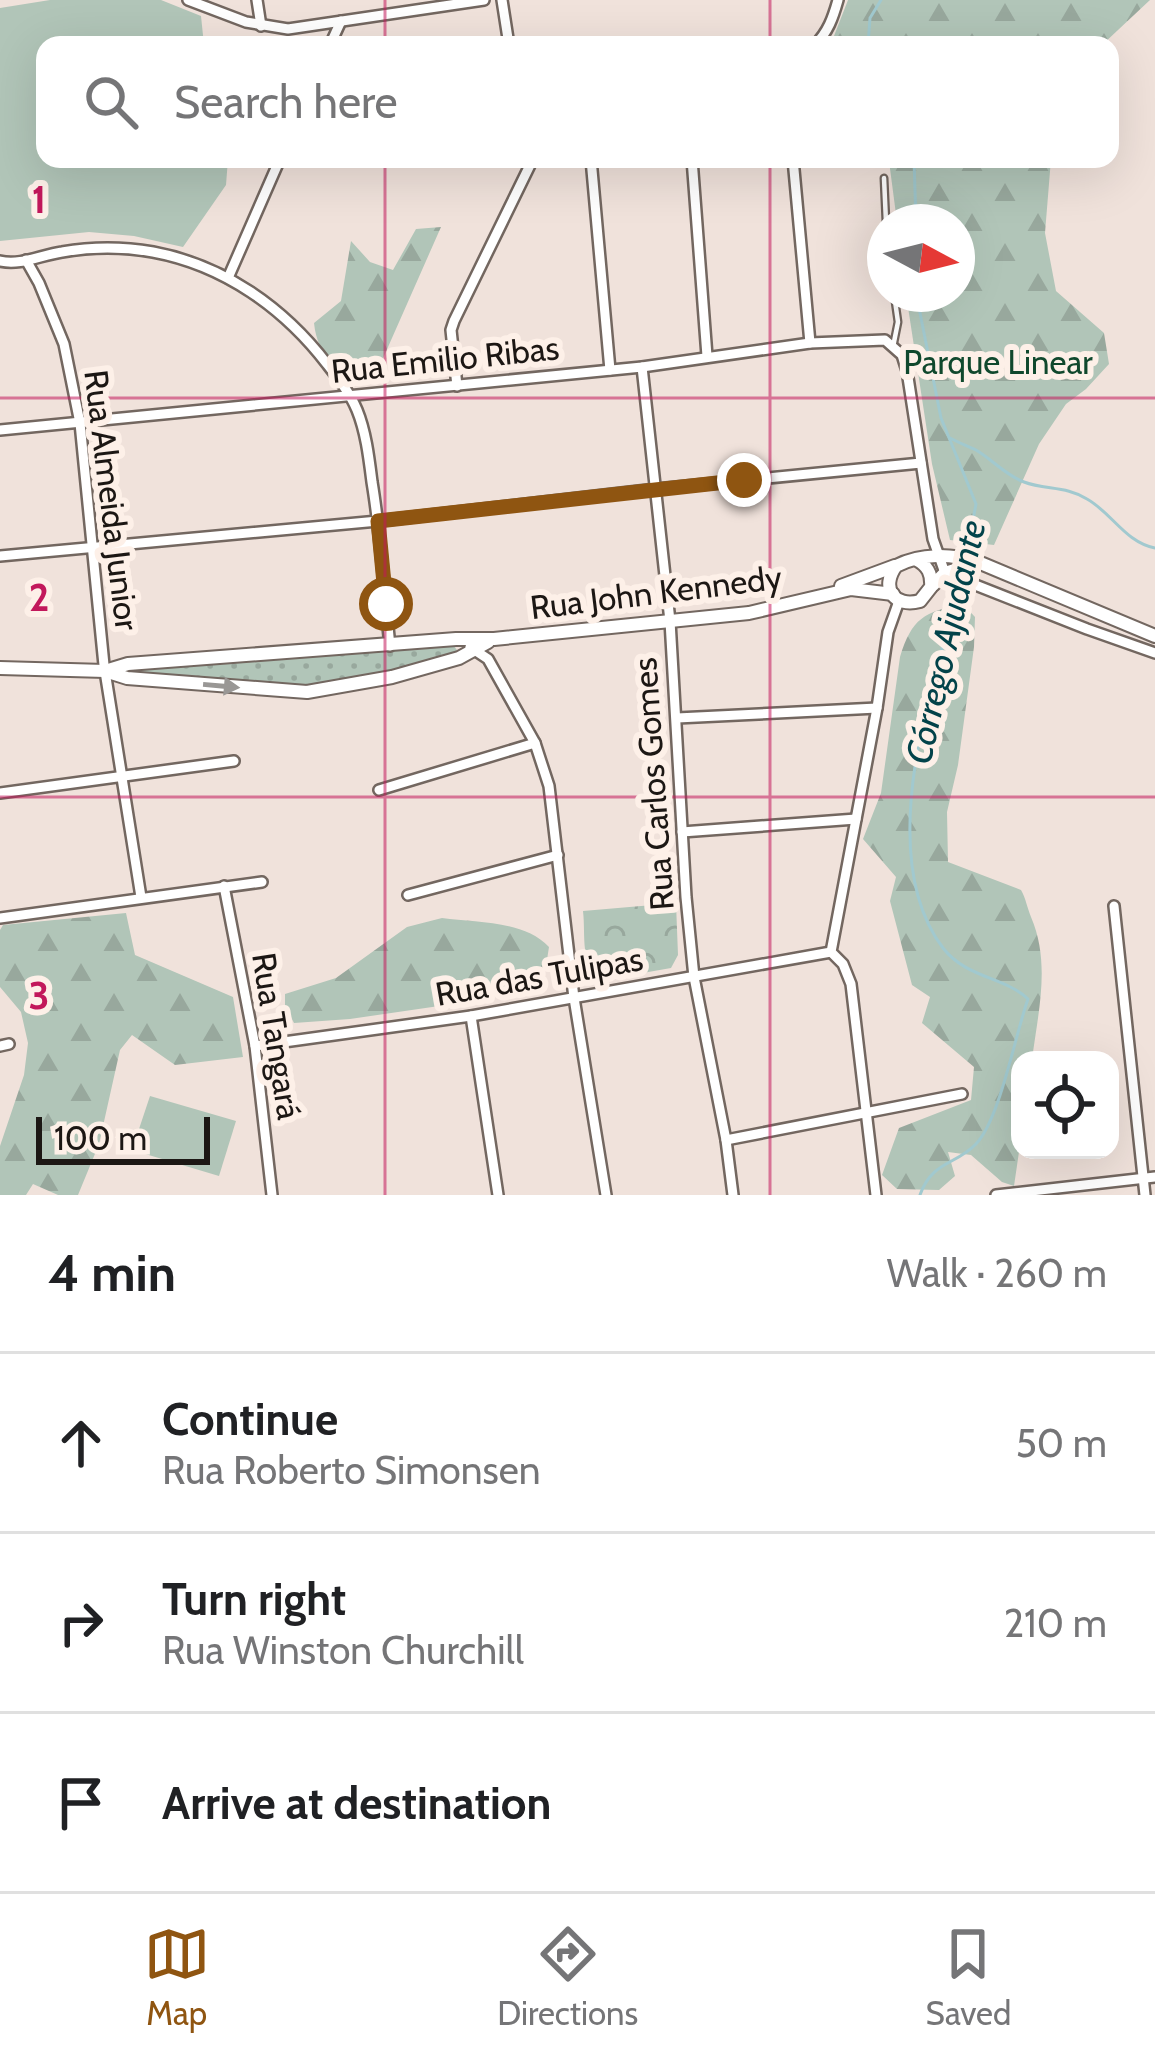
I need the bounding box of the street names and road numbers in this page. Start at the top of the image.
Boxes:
street label: Rua Emilio Ribas [329,327,561,391]
street label: Rua Almeida Junior [76,368,148,633]
street label: Rua John Kennedy [528,557,784,627]
street label: Rua Carlos Gomes [624,656,682,912]
street label: Rua das Tulipas [432,938,646,1014]
street label: Rua Tangará [244,950,310,1122]

